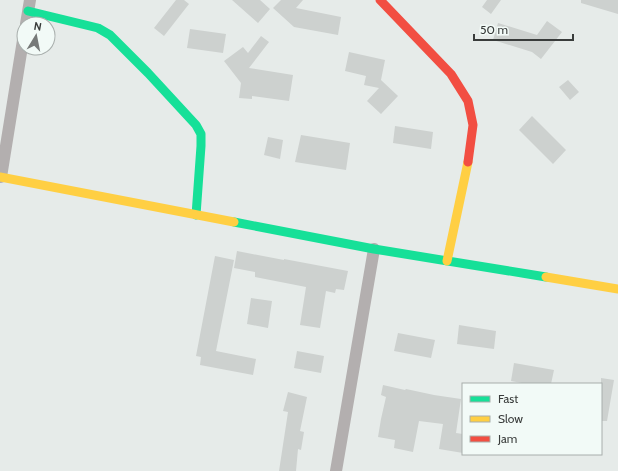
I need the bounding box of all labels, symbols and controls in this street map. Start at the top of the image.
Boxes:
north arrow [16,16,56,56]
scale bar [474,16,573,42]
text: N [33,19,43,34]
text: 50 m [480,22,508,37]
legend [462,383,602,455]
text: Fast [498,391,518,406]
text: Slow [498,411,523,426]
text: Jam [497,431,517,446]

